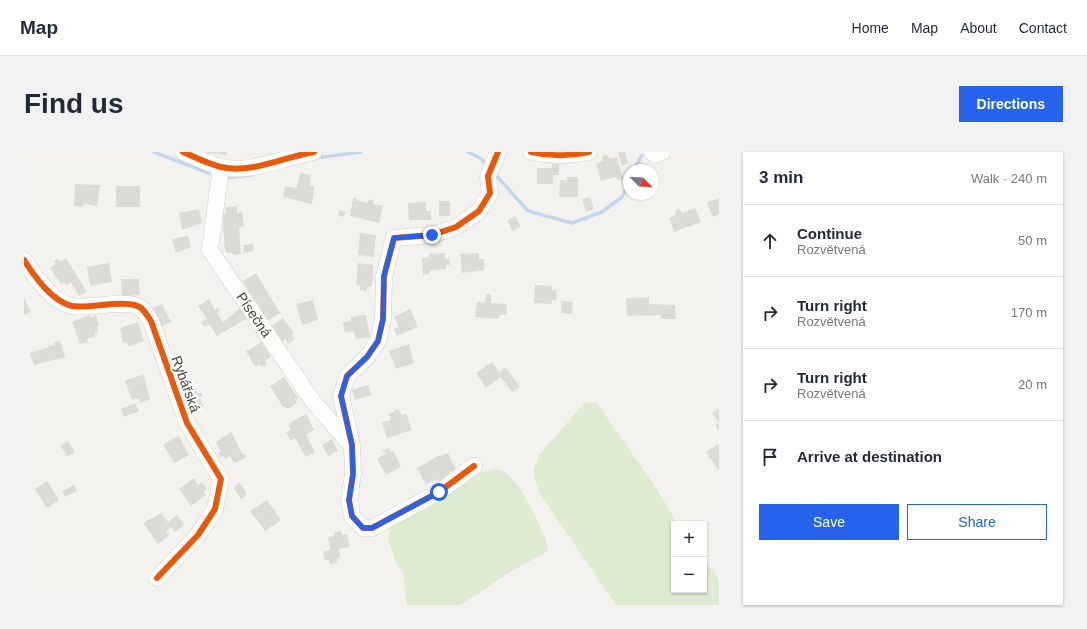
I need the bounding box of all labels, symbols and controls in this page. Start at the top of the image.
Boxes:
text: Map [20,17,58,38]
text: Home [852,20,889,36]
text: Map [911,20,938,36]
text: About [960,20,997,36]
text: Contact [1019,20,1067,36]
button: Directions [959,86,1063,122]
text: Find us [24,88,124,119]
north arrow [623,164,659,200]
text: 3 min [759,168,803,187]
text: Walk · 240 m [971,171,1047,186]
text: Continue [797,225,862,242]
route end [423,226,441,244]
icon: ahead [759,230,781,252]
text: 50 m [1018,233,1047,248]
text: Rozvětvená [797,242,866,257]
street label: Písečná [233,289,275,340]
text: Turn right [797,297,867,314]
icon: right [759,302,781,324]
text: 170 m [1011,305,1047,320]
text: Rozvětvená [797,314,866,329]
street label: Rybářská [168,353,204,415]
text: Turn right [797,369,867,386]
icon: right [759,374,781,396]
text: 20 m [1018,377,1047,392]
text: Rozvětvená [797,386,866,401]
icon: arrive [759,446,781,468]
text: Arrive at destination [797,448,942,465]
route start [430,483,448,501]
button: Save [759,504,899,540]
button: Share [907,504,1047,540]
map controls [671,521,707,593]
button: + [671,521,707,557]
button: − [671,557,707,593]

